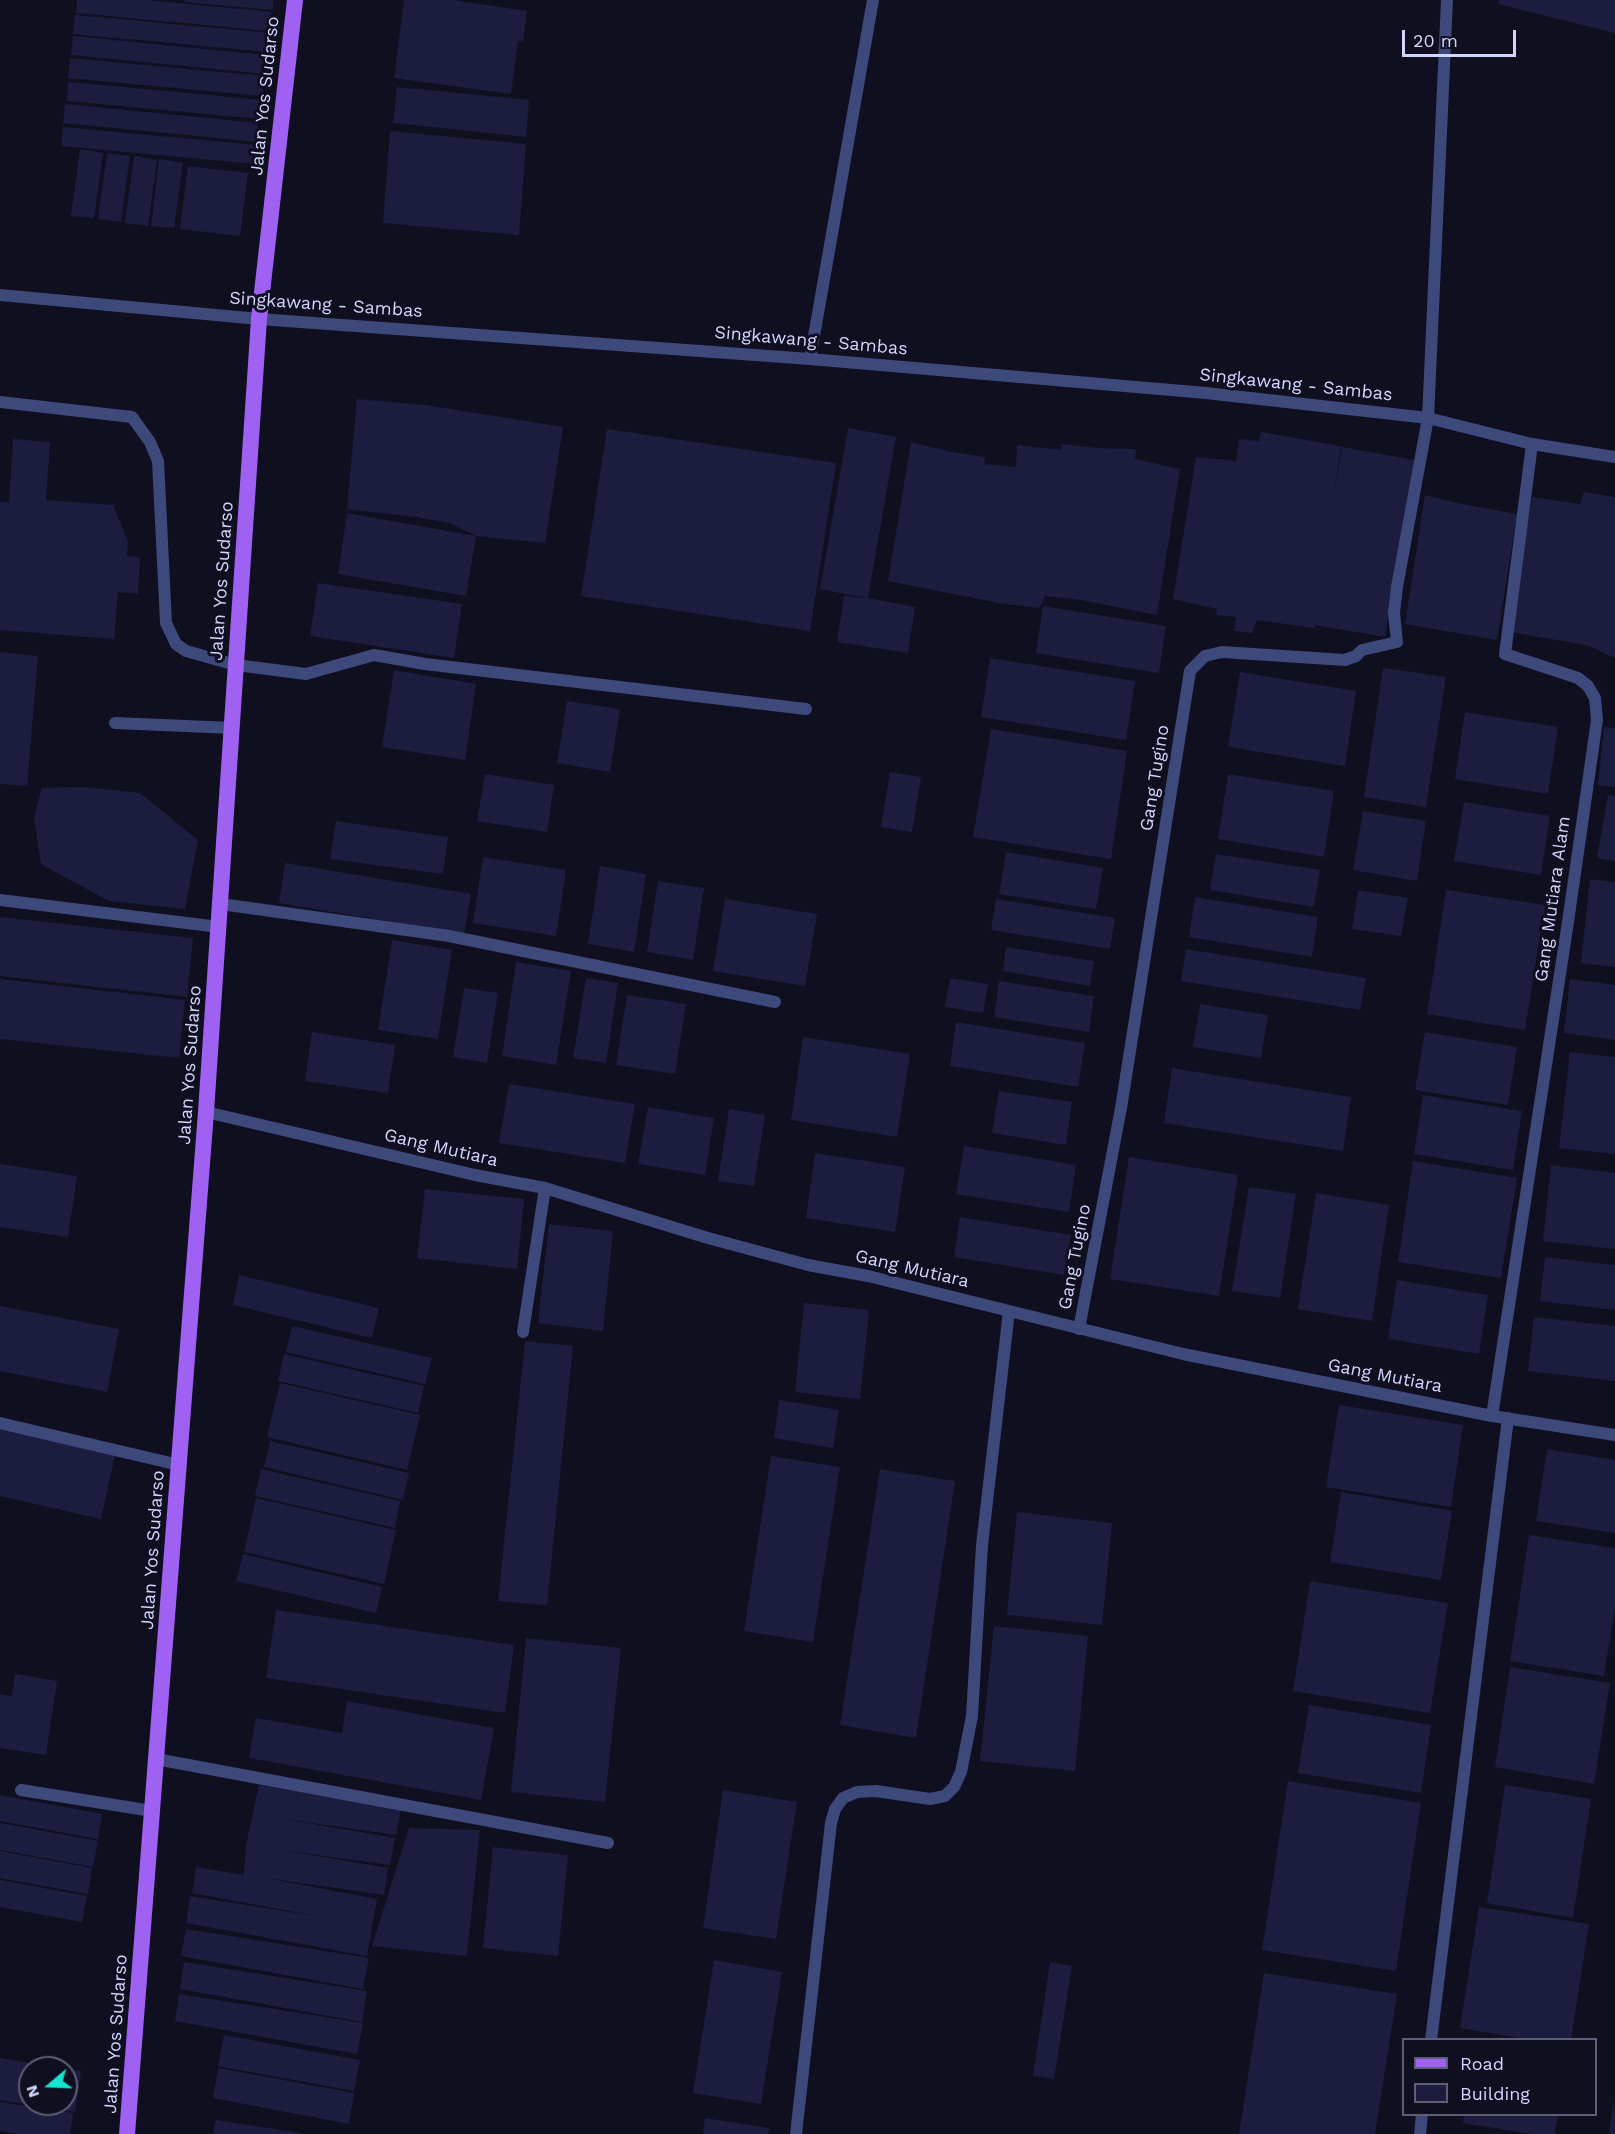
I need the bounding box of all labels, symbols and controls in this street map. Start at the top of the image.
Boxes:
street label: Jalan Yos Sudarso [246,15,284,177]
scale bar [1405,18,1519,56]
text: 20 m [1413,30,1458,51]
street label: Singkawang - Sambas [229,287,423,323]
street label: Singkawang - Sambas [714,322,908,360]
street label: Singkawang - Sambas [1198,364,1394,406]
street label: Jalan Yos Sudarso [206,501,238,661]
street label: Gang Tugino [1136,723,1174,833]
street label: Gang Mutiara Alam [1531,815,1575,983]
street label: Jalan Yos Sudarso [174,985,206,1145]
street label: Gang Mutiara [382,1124,500,1172]
street label: Gang Tugino [1054,1202,1096,1312]
street label: Gang Mutiara [853,1245,971,1293]
street label: Gang Mutiara [1326,1354,1444,1398]
street label: Jalan Yos Sudarso [137,1470,169,1630]
street label: Jalan Yos Sudarso [100,1954,132,2114]
legend [1402,2038,1597,2116]
text: Road [1460,2053,1504,2074]
north arrow [18,2056,78,2116]
text: N [21,2083,43,2100]
text: Building [1460,2083,1530,2104]

